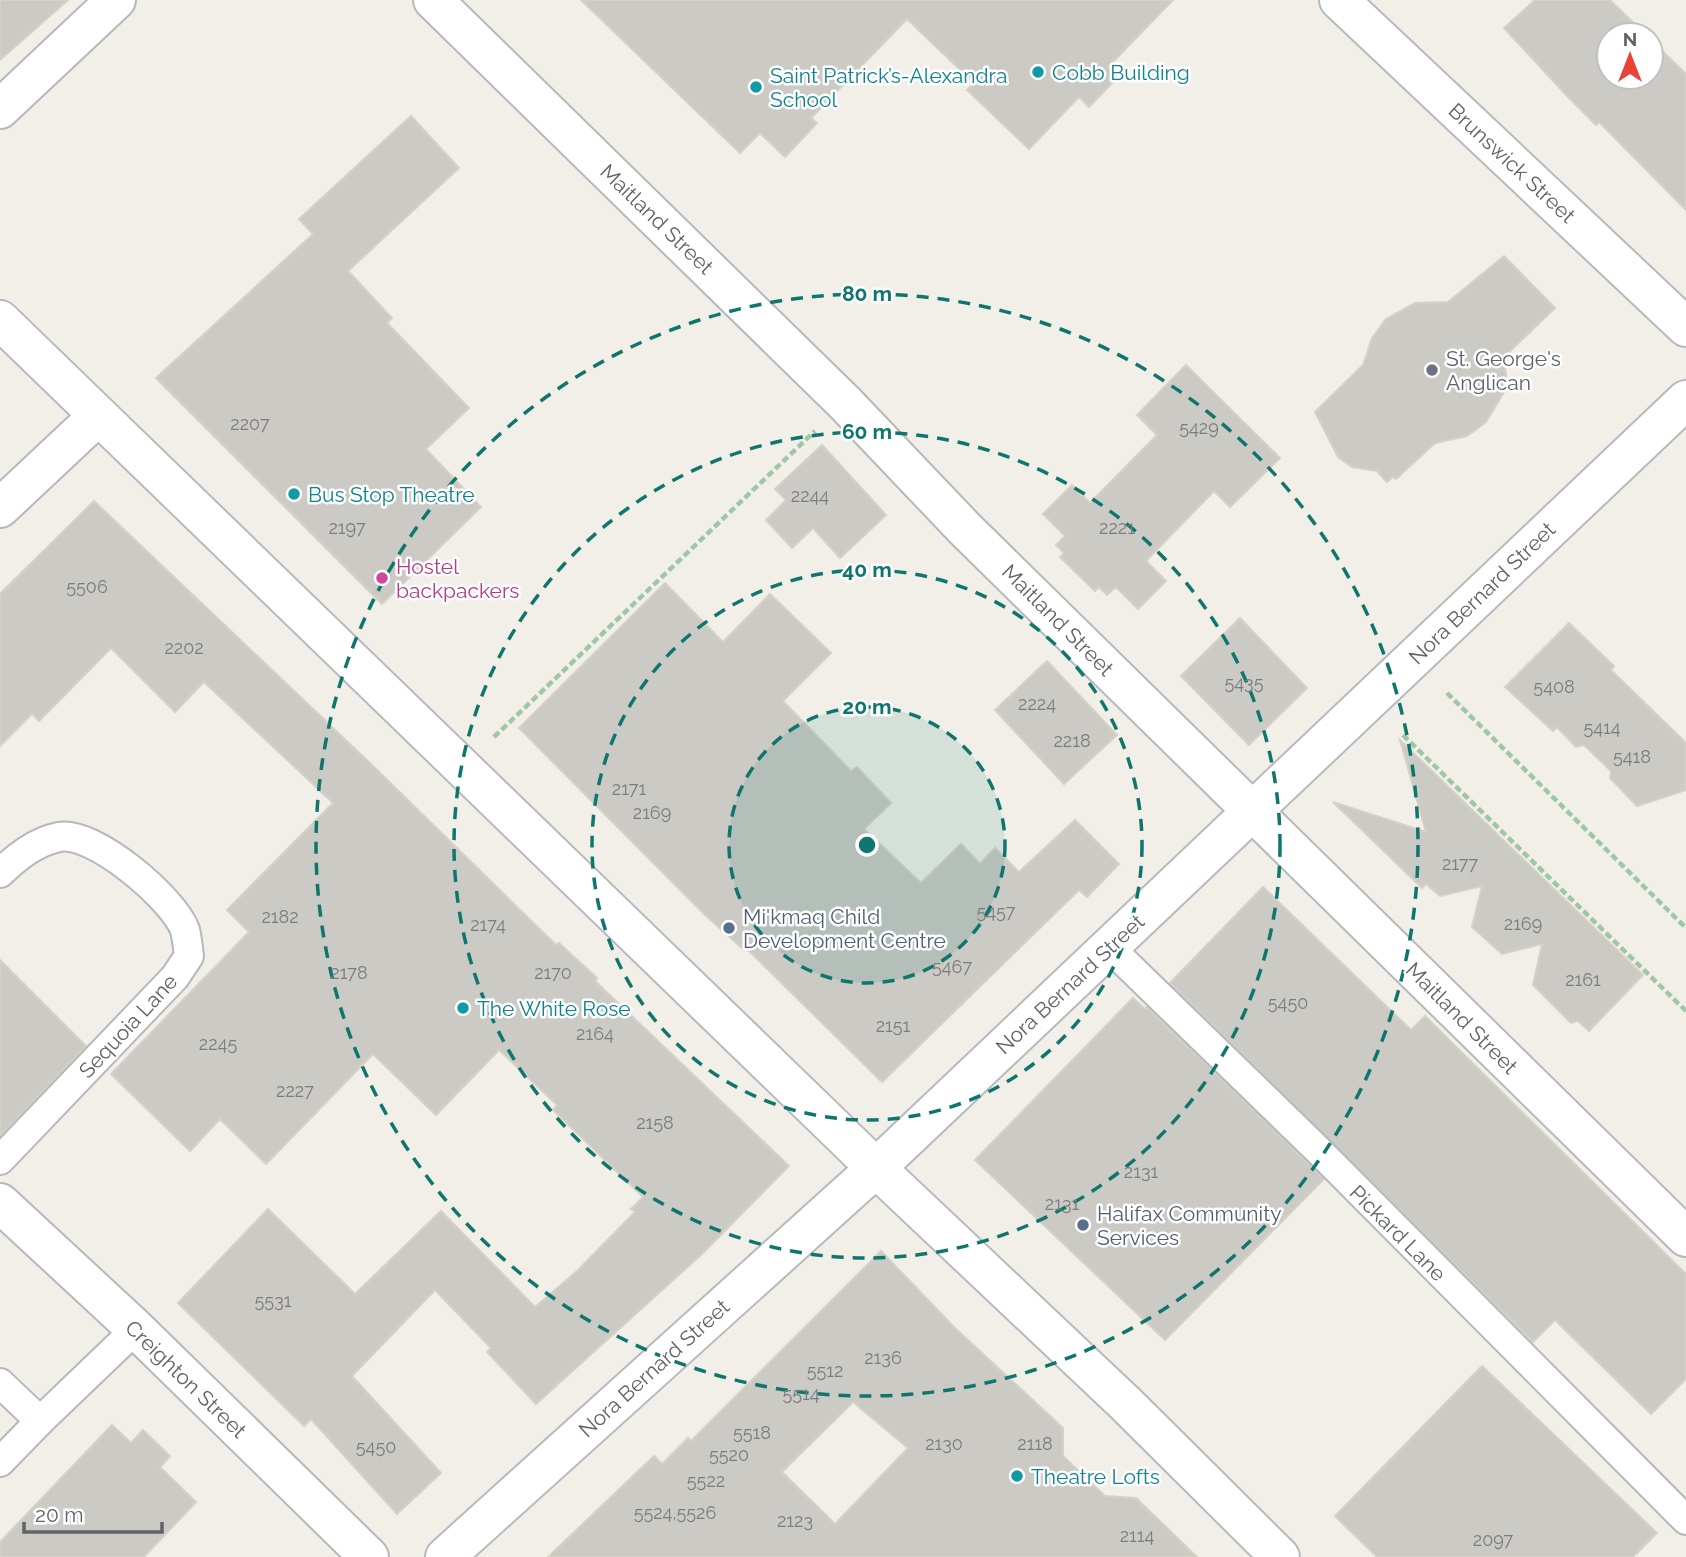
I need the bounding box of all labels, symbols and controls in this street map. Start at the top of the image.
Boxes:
north arrow [1595,21,1665,91]
text: N [1623,28,1637,50]
place label: Cobb Building [1052,60,1190,85]
place label: Saint Patrick’s-Alexandra School [770,63,1007,112]
marker: Cobb Building [1030,64,1046,80]
marker: Saint Patrick’s-Alexandra School [748,79,764,95]
street label: Brunswick Street [1444,98,1580,228]
street label: Maitland Street [595,159,719,279]
text: 80 m [842,281,892,306]
place label: St. George's Anglican [1446,346,1561,395]
marker: St. George's Anglican [1424,362,1440,378]
house number: 2207 [230,413,270,434]
house number: 5429 [1179,417,1219,438]
text: 60 m [842,419,892,444]
place label: Bus Stop Theatre [308,482,475,507]
house number: 2244 [791,485,829,506]
marker: Bus Stop Theatre [286,486,302,502]
house number: 2197 [328,517,366,538]
house number: 2221 [1099,517,1135,538]
street label: Nora Bernard Street [1404,517,1560,669]
place label: Hostel backpackers [396,554,519,603]
text: 40 m [842,557,892,582]
street label: Maitland Street [997,559,1119,681]
marker: Hostel backpackers [374,570,390,586]
house number: 5506 [66,576,108,597]
house number: 2202 [164,637,204,658]
house number: 5435 [1224,672,1264,693]
house number: 5408 [1533,676,1575,697]
house number: 2224 [1018,693,1056,714]
text: 20 m [842,694,892,719]
house number: 5414 [1583,717,1621,738]
house number: 2218 [1053,730,1091,751]
house number: 5418 [1613,746,1651,767]
house number: 2171 [612,778,646,799]
house number: 2169 [633,802,671,823]
centre of rings [855,833,879,857]
house number: 2177 [1442,853,1478,874]
house number: 5457 [976,901,1016,922]
place label: Mi'kmaq Child Development Centre [743,904,946,953]
house number: 2182 [261,906,299,927]
street label: Nora Bernard Street [991,909,1149,1059]
house number: 2169 [1504,913,1542,934]
house number: 2174 [470,914,506,935]
marker: Mi'kmaq Child Development Centre [721,920,737,936]
house number: 5467 [932,956,972,977]
street label: Maitland Street [1401,957,1523,1079]
house number: 2178 [330,962,368,983]
house number: 2170 [534,962,572,983]
street label: Sequoia Lane [74,969,182,1083]
house number: 2161 [1565,969,1601,990]
house number: 5450 [1268,992,1308,1013]
place label: The White Rose [477,996,631,1021]
marker: The White Rose [455,1000,471,1016]
house number: 2151 [876,1015,911,1036]
house number: 2164 [576,1023,614,1044]
house number: 2245 [199,1033,237,1054]
house number: 2227 [276,1080,314,1101]
house number: 2158 [636,1112,674,1133]
house number: 2131 [1124,1161,1158,1182]
street label: Pickard Lane [1345,1180,1451,1286]
house number: 2131 [1045,1193,1079,1214]
place label: Halifax Community Services [1097,1201,1282,1250]
marker: Halifax Community Services [1075,1217,1091,1233]
house number: 5531 [255,1290,292,1311]
street label: Nora Bernard Street [574,1294,734,1442]
street label: Creighton Street [120,1315,252,1443]
house number: 2136 [864,1347,902,1368]
house number: 5512 [807,1360,843,1381]
house number: 5514 [782,1383,820,1404]
house number: 5518 [733,1422,771,1443]
house number: 2130 [925,1433,963,1454]
house number: 2118 [1017,1433,1053,1454]
house number: 5450 [356,1436,396,1457]
house number: 5520 [709,1444,749,1465]
place label: Theatre Lofts [1031,1464,1160,1489]
marker: Theatre Lofts [1009,1468,1025,1484]
house number: 5522 [687,1470,725,1491]
scale bar [24,1490,163,1534]
text: 20 m [35,1502,83,1527]
house number: 5524,5526 [634,1502,717,1523]
house number: 2123 [777,1510,813,1531]
house number: 2114 [1120,1525,1154,1546]
house number: 2097 [1473,1529,1514,1550]

